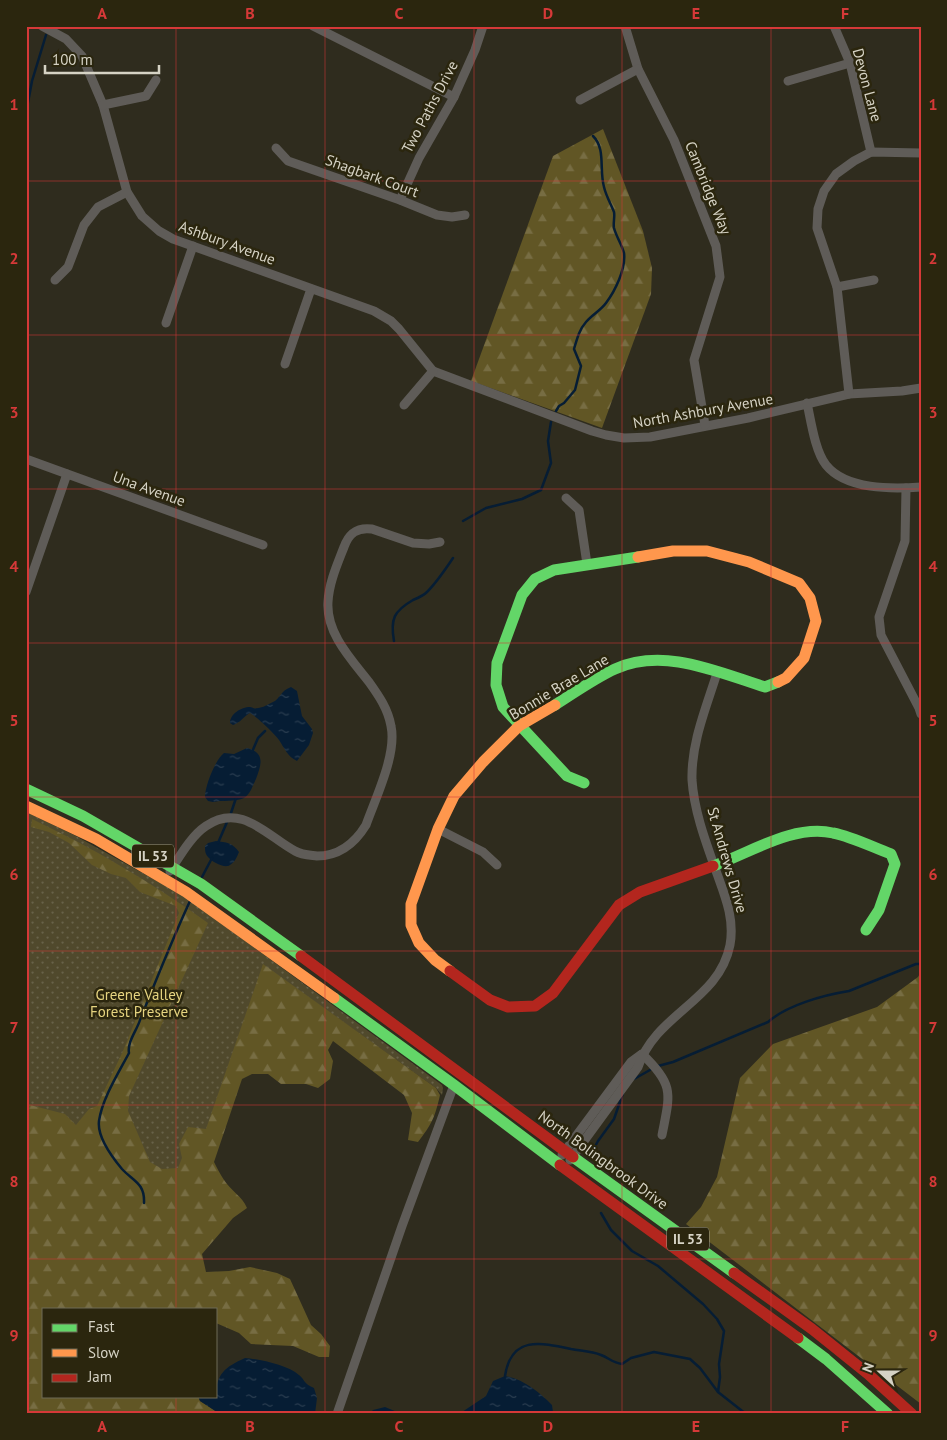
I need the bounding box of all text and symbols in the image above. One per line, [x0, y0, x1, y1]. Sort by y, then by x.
text: A [97, 3, 107, 23]
text: B [245, 3, 255, 23]
text: C [395, 3, 404, 23]
text: D [543, 3, 553, 23]
text: E [692, 3, 700, 23]
text: F [841, 3, 849, 23]
scale bar [45, 42, 159, 74]
street label: Devon Lane [849, 46, 886, 124]
text: 100 m [52, 50, 93, 69]
street label: Two Paths Drive [397, 57, 462, 156]
text: 1 [9, 94, 19, 114]
text: 1 [928, 94, 938, 114]
street label: Cambridge Way [681, 138, 736, 237]
street label: Shagbark Court [323, 150, 421, 201]
street label: Ashbury Avenue [176, 216, 278, 269]
text: 2 [9, 248, 19, 268]
text: 2 [928, 248, 938, 268]
street label: North Ashbury Avenue [631, 389, 774, 432]
text: 3 [9, 402, 19, 422]
text: 3 [928, 402, 938, 422]
street label: Una Avenue [110, 467, 188, 510]
text: 4 [9, 556, 19, 576]
text: 4 [928, 556, 938, 576]
street label: Bonnie Brae Lane [506, 649, 612, 724]
text: 5 [9, 710, 19, 730]
text: 5 [928, 710, 938, 730]
street label: St Andrews Drive [703, 805, 752, 915]
road number: IL 53 [132, 844, 174, 868]
text: 6 [9, 864, 19, 884]
text: 6 [928, 864, 938, 884]
park label: Greene Valley Forest Preserve [90, 985, 188, 1021]
text: 7 [9, 1017, 19, 1037]
text: 7 [928, 1017, 938, 1037]
street label: North Bolingbrook Drive [535, 1106, 672, 1213]
text: 8 [9, 1171, 19, 1191]
text: 8 [928, 1171, 938, 1191]
road number: IL 53 [667, 1228, 709, 1250]
legend [42, 1308, 218, 1398]
text: Fast [88, 1317, 115, 1336]
text: 9 [9, 1325, 19, 1345]
text: 9 [928, 1325, 938, 1345]
text: Slow [88, 1343, 119, 1362]
north arrow [854, 1348, 904, 1398]
text: N [858, 1360, 878, 1375]
text: Jam [87, 1367, 112, 1386]
text: A [97, 1416, 107, 1436]
text: B [245, 1416, 255, 1436]
text: C [395, 1416, 404, 1436]
text: D [543, 1416, 553, 1436]
text: E [692, 1416, 700, 1436]
text: F [841, 1416, 849, 1436]

